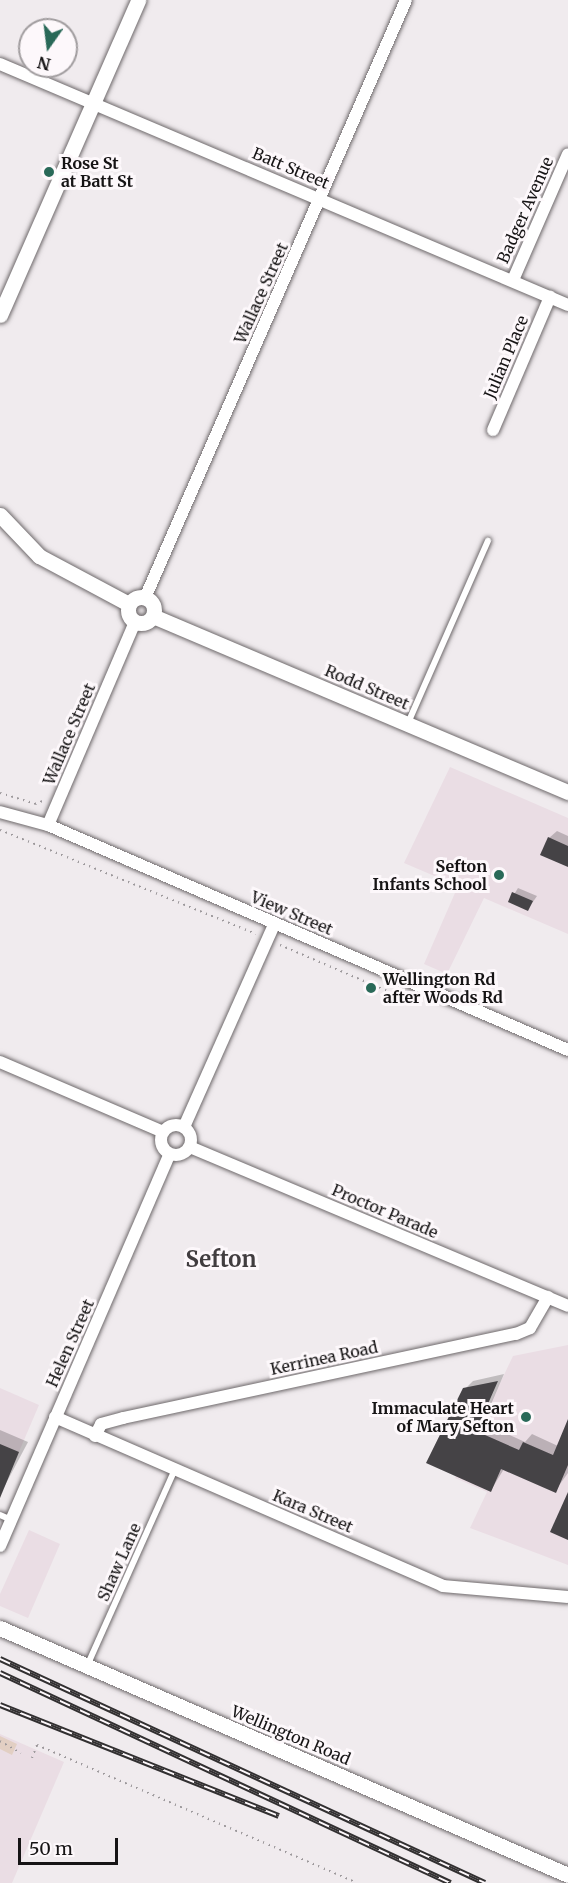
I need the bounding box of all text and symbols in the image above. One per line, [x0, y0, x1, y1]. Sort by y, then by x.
north arrow [18, 18, 78, 78]
text: N [36, 52, 53, 75]
street label: Batt Street [250, 143, 332, 193]
place label: Rose St at Batt St [61, 153, 133, 191]
street label: Badger Avenue [493, 154, 557, 266]
marker: Rose St at Batt St [42, 165, 56, 179]
street label: Wallace Street [230, 240, 292, 346]
street label: Julian Place [480, 313, 532, 401]
street label: Rodd Street [322, 661, 412, 713]
street label: Wallace Street [39, 680, 99, 788]
place label: Sefton Infants School [372, 856, 487, 894]
marker: Sefton Infants School [492, 868, 506, 882]
street label: View Street [248, 887, 336, 939]
place label: Wellington Rd after Woods Rd [383, 969, 503, 1007]
marker: Wellington Rd after Woods Rd [364, 981, 378, 995]
street label: Proctor Parade [329, 1180, 441, 1242]
district label: Sefton [186, 1247, 256, 1273]
street label: Helen Street [42, 1296, 98, 1390]
street label: Kerrinea Road [269, 1337, 379, 1379]
place label: Immaculate Heart of Mary Sefton [372, 1398, 514, 1436]
marker: Immaculate Heart of Mary Sefton [519, 1410, 533, 1424]
street label: Kara Street [270, 1486, 356, 1536]
street label: Shaw Lane [93, 1520, 145, 1604]
street label: Wellington Road [229, 1701, 353, 1769]
scale bar [21, 1826, 122, 1864]
text: 50 m [29, 1837, 73, 1860]

